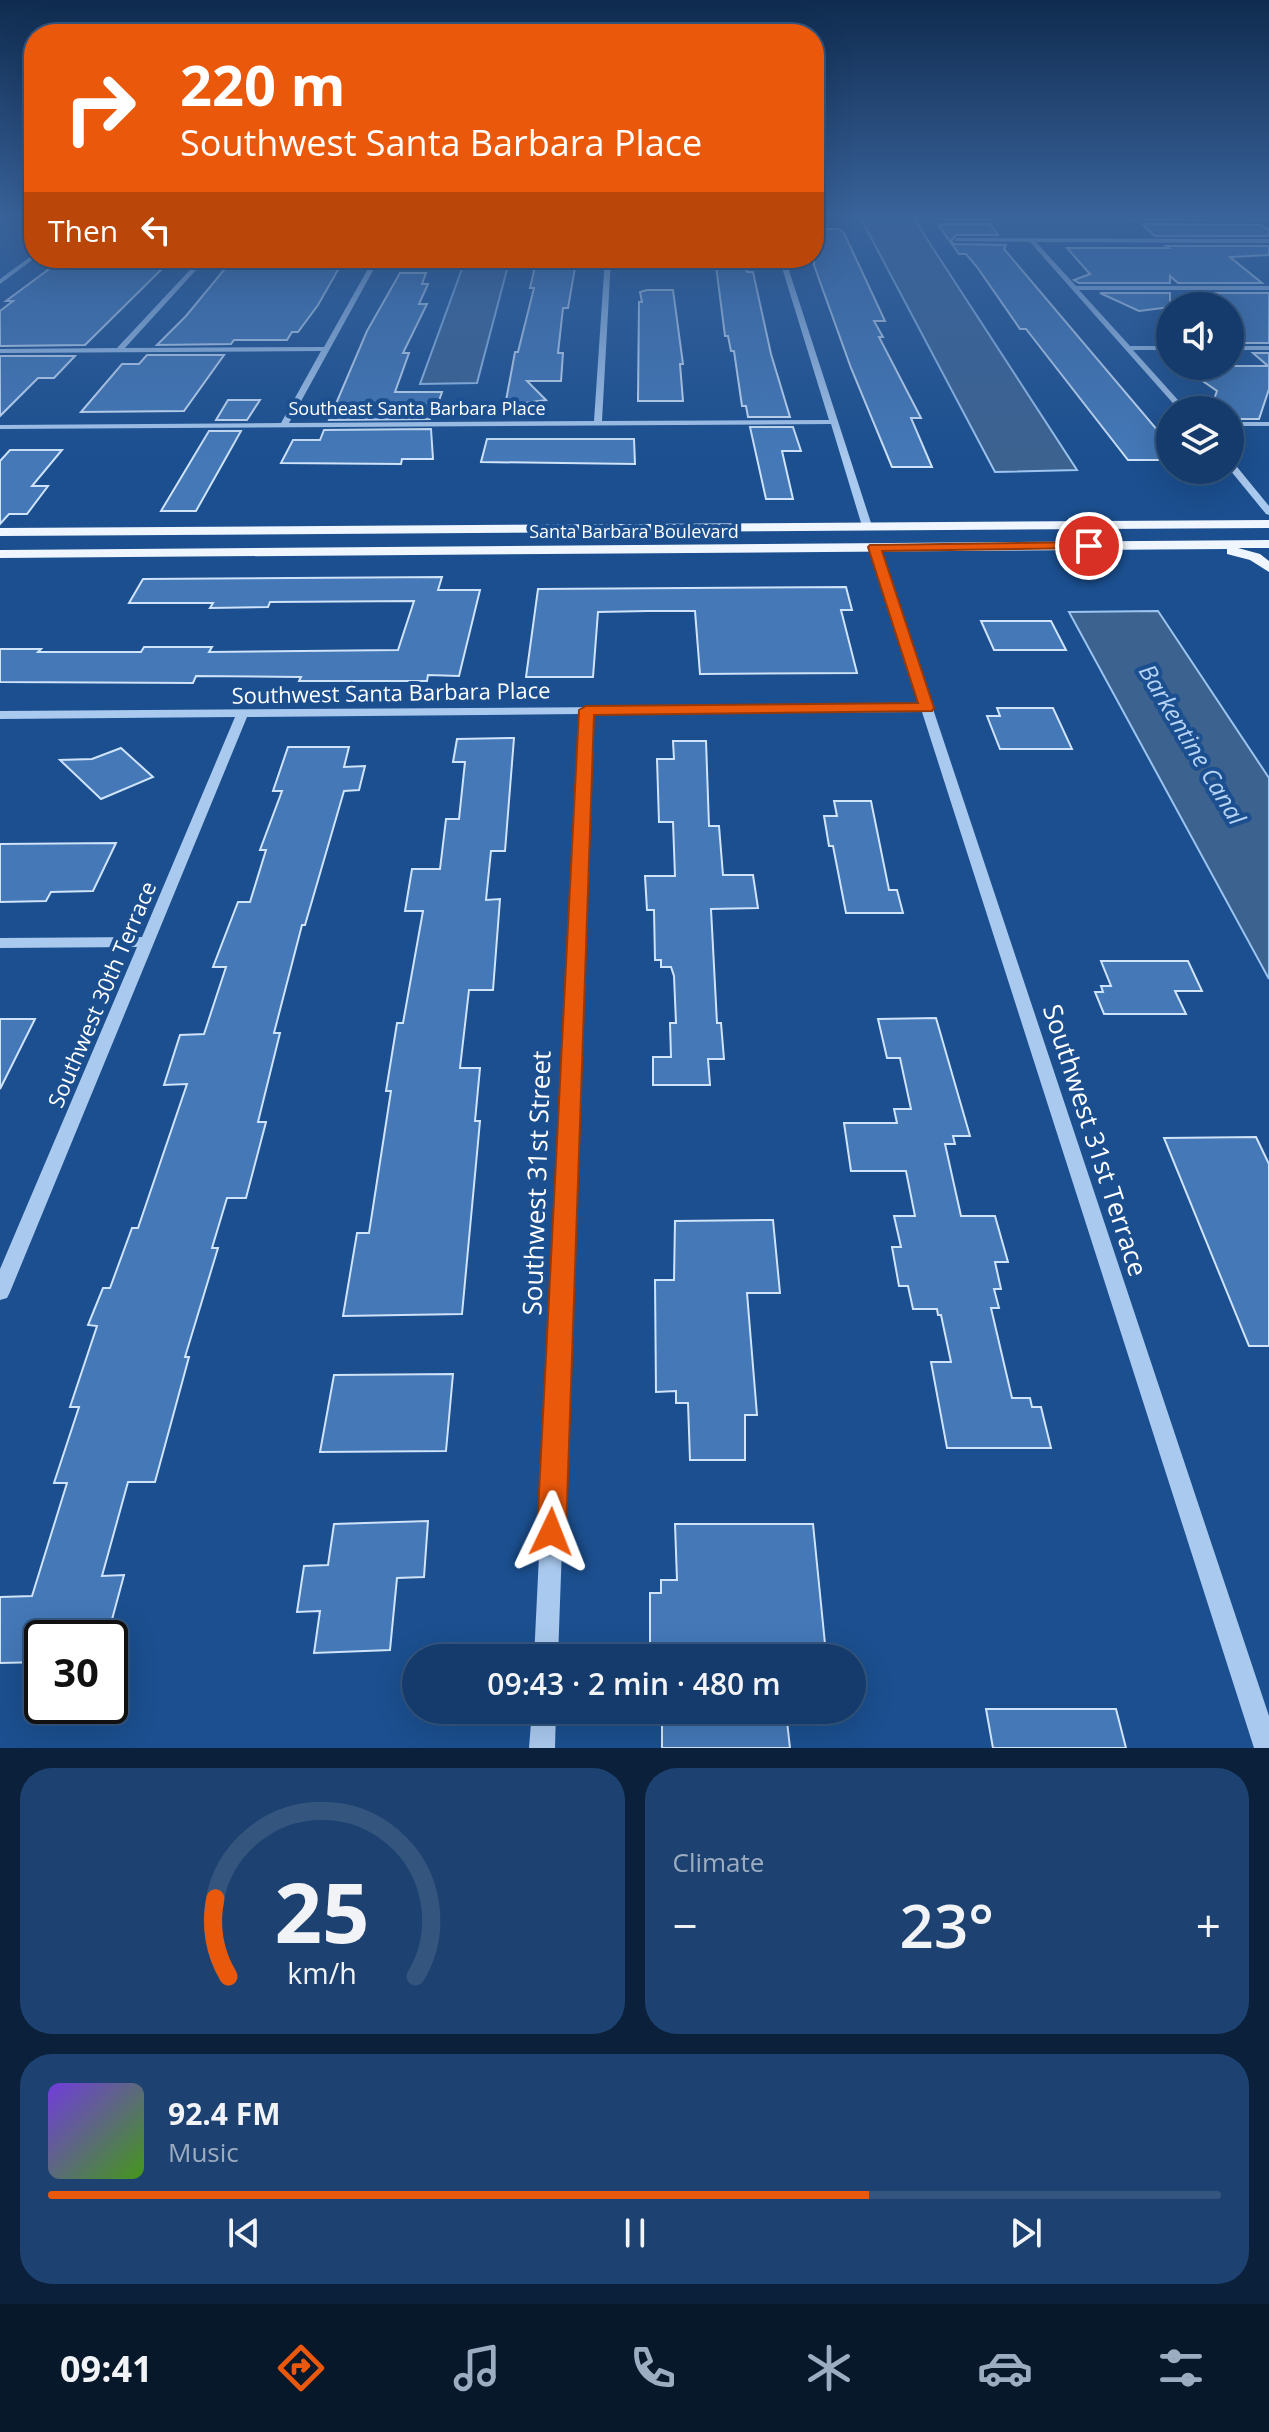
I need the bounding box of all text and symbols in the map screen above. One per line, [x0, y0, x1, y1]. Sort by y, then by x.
text: 220 m [180, 46, 346, 122]
icon: right [48, 56, 152, 160]
text: Southwest Santa Barbara Place [180, 118, 702, 167]
icon: left [134, 208, 178, 252]
text: Then [48, 210, 118, 251]
map controls [1156, 292, 1244, 484]
button: sound [1156, 292, 1244, 380]
street label: Southeast Santa Barbara Place [288, 396, 546, 420]
button: layers [1156, 396, 1244, 484]
pin [1055, 512, 1123, 580]
street label: Santa Barbara Boulevard [529, 519, 739, 543]
icon: arrive [1067, 524, 1111, 568]
water label: Barkentine Canal [1132, 657, 1255, 831]
street label: Southwest Santa Barbara Place [231, 674, 551, 710]
street label: Southwest 30th Terrace [40, 876, 162, 1112]
street label: Southwest 31st Terrace [1035, 999, 1157, 1281]
street label: Southwest 31st Street [513, 1050, 559, 1316]
position arrow [509, 1490, 593, 1574]
speed limit sign: 30 [24, 1620, 128, 1724]
text: 09:43 · 2 min · 480 m [487, 1663, 781, 1704]
text: Climate [673, 1844, 764, 1880]
text: 25 [275, 1854, 370, 1967]
text: 23° [900, 1884, 994, 1966]
text: − [673, 1895, 698, 1955]
text: + [1196, 1895, 1221, 1955]
text: km/h [288, 1953, 357, 1992]
text: 92.4 FM [168, 2093, 281, 2134]
text: Music [168, 2134, 239, 2170]
icon: previous [222, 2211, 266, 2255]
icon: pause [613, 2211, 657, 2255]
icon: next [1004, 2211, 1048, 2255]
icon: directions [273, 2340, 329, 2396]
icon: music [449, 2340, 505, 2396]
icon: phone [625, 2340, 681, 2396]
icon: climate [801, 2340, 857, 2396]
icon: car [977, 2340, 1033, 2396]
icon: filters [1153, 2340, 1209, 2396]
text: 09:41 [60, 2344, 153, 2393]

